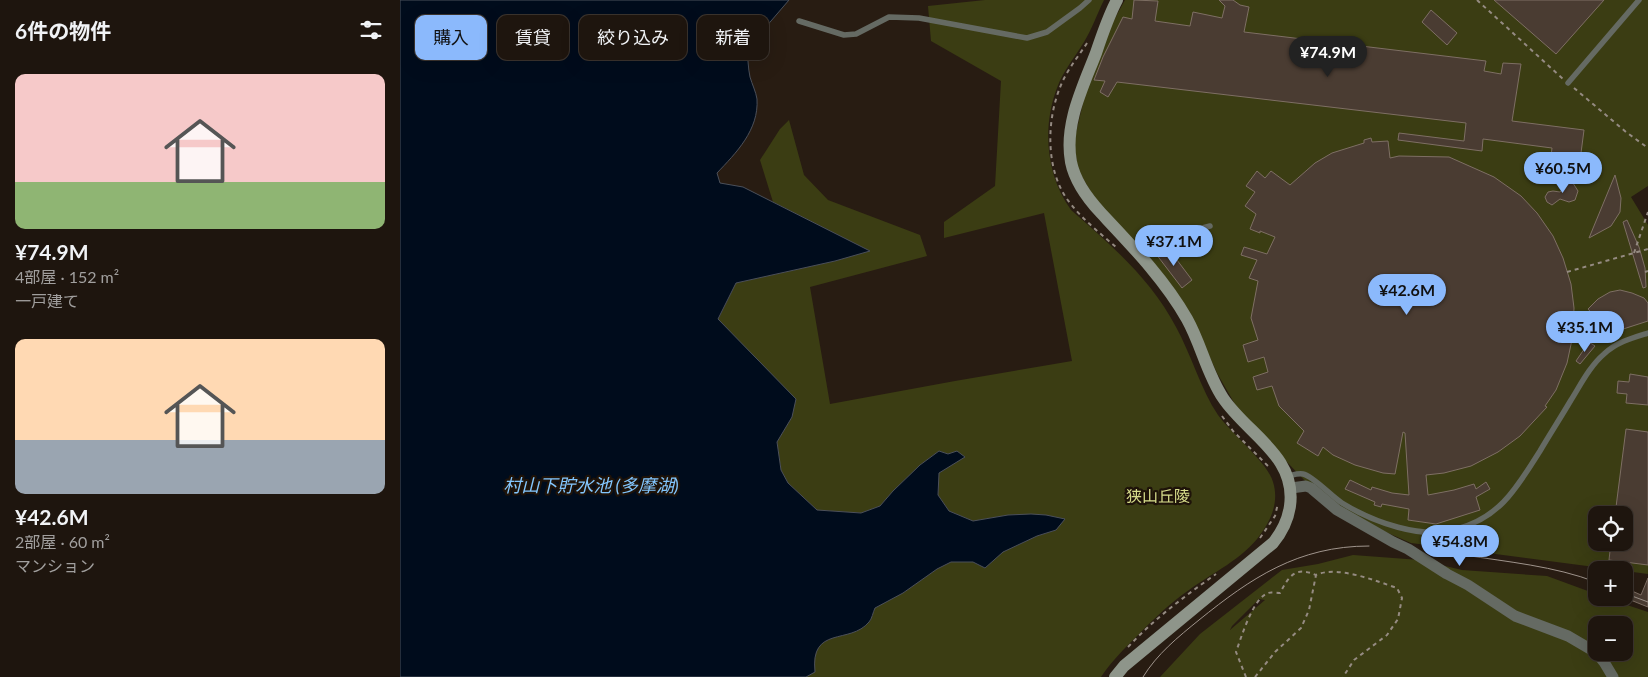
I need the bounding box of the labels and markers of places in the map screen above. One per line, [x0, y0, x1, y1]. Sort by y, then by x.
pin: ¥74.9M [1287, 36, 1369, 78]
pin: ¥60.5M [1522, 152, 1604, 194]
pin: ¥37.1M [1133, 224, 1215, 267]
pin: ¥42.6M [1366, 274, 1448, 316]
pin: ¥35.1M [1544, 310, 1626, 353]
pin: ¥54.8M [1419, 524, 1501, 567]

